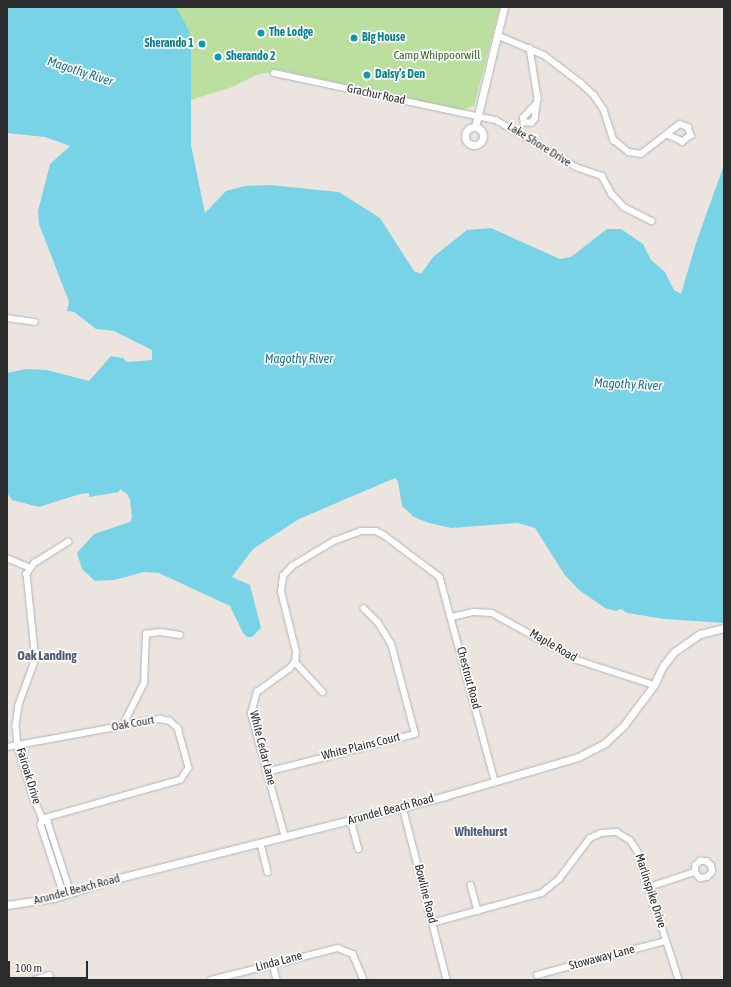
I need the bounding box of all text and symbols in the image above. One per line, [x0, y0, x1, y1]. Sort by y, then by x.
place label: The Lodge [269, 26, 313, 40]
marker: The Lodge [256, 28, 266, 38]
place label: Big House [362, 31, 405, 45]
marker: Big House [349, 33, 359, 43]
place label: Sherando 1 [144, 37, 194, 51]
marker: Sherando 1 [197, 39, 207, 49]
park label: Camp Whippoorwill [394, 49, 480, 63]
place label: Sherando 2 [226, 50, 276, 64]
marker: Sherando 2 [213, 52, 223, 62]
water label: Magothy River [45, 54, 115, 90]
place label: Daisy’s Den [375, 68, 425, 82]
marker: Daisy’s Den [362, 70, 372, 80]
street label: Grachur Road [345, 82, 407, 108]
street label: Lake Shore Drive [504, 120, 574, 170]
water label: Magothy River [265, 351, 333, 367]
water label: Magothy River [593, 375, 663, 395]
street label: Maple Road [527, 627, 579, 665]
street label: Chestnut Road [453, 645, 483, 711]
district label: Oak Landing [17, 648, 77, 664]
street label: White Cedar Lane [246, 709, 278, 787]
street label: Oak Court [110, 713, 156, 735]
street label: White Plains Court [320, 730, 402, 764]
street label: Fairoak Drive [13, 746, 43, 806]
street label: Arundel Beach Road [346, 792, 436, 828]
district label: Whitehurst [455, 824, 507, 840]
street label: Marlinspike Drive [631, 852, 669, 930]
street label: Bowline Road [411, 863, 439, 925]
street label: Arundel Beach Road [32, 872, 122, 908]
street label: Stowaway Lane [568, 942, 636, 974]
street label: Linda Lane [254, 949, 304, 975]
scale bar [10, 953, 90, 979]
text: 100 m [15, 961, 42, 975]

